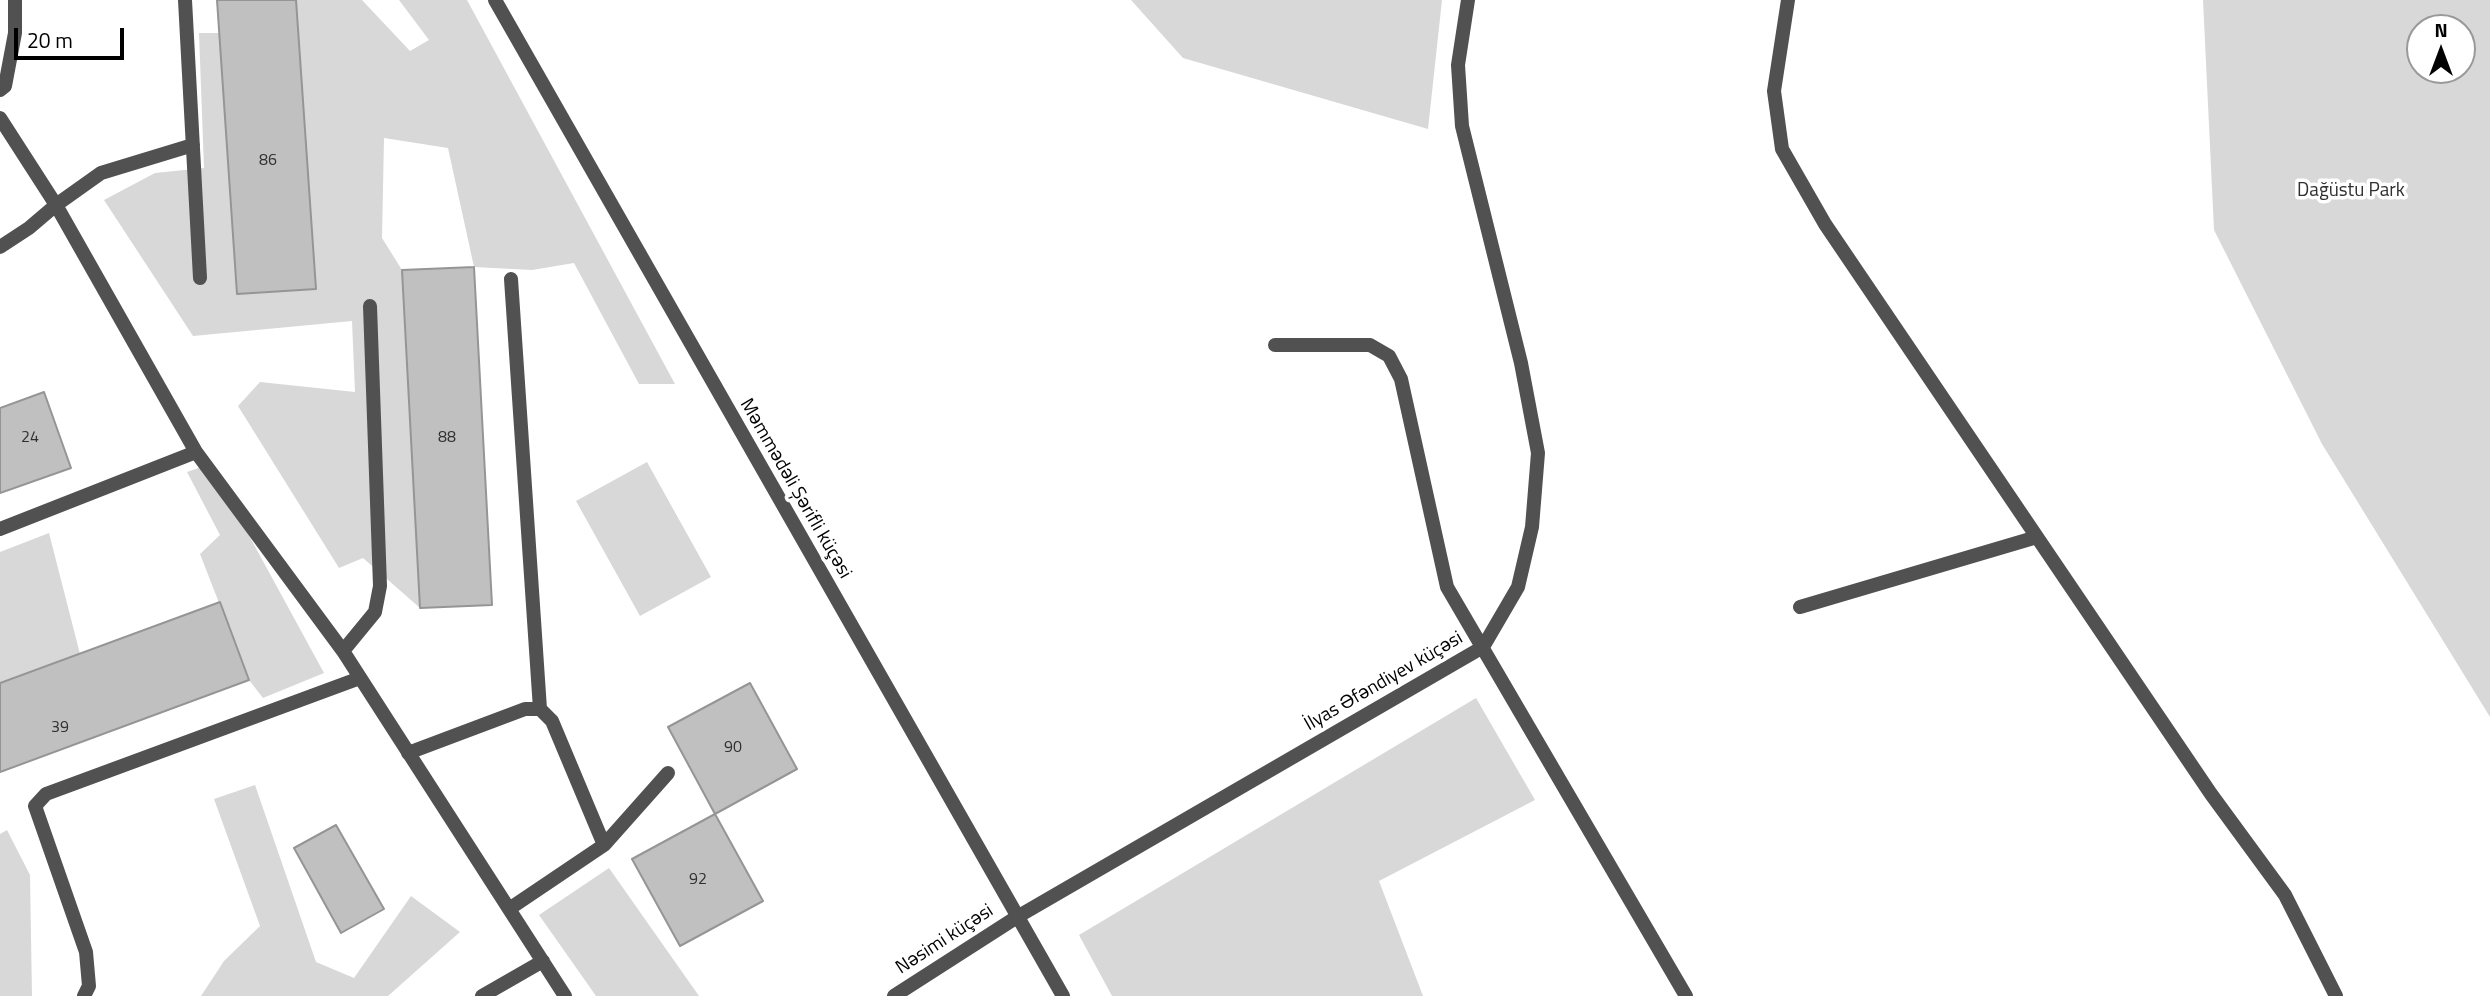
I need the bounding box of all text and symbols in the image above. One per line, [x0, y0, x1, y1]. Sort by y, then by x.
scale bar [18, 14, 128, 58]
north arrow [2406, 14, 2476, 84]
text: N [2434, 15, 2448, 44]
text: 20 m [27, 24, 73, 56]
house number: 86 [259, 151, 277, 171]
park label: Dağüstu Park [2297, 180, 2405, 202]
street label: Məmmədəli Şərifli küçəsi [734, 395, 856, 583]
house number: 24 [21, 428, 39, 448]
house number: 88 [438, 428, 456, 448]
street label: İlyas Əfəndiyev küçəsi [1301, 627, 1467, 737]
house number: 39 [51, 718, 69, 738]
house number: 90 [724, 738, 742, 758]
house number: 92 [689, 870, 707, 890]
street label: Nəsimi küçəsi [892, 900, 998, 980]

